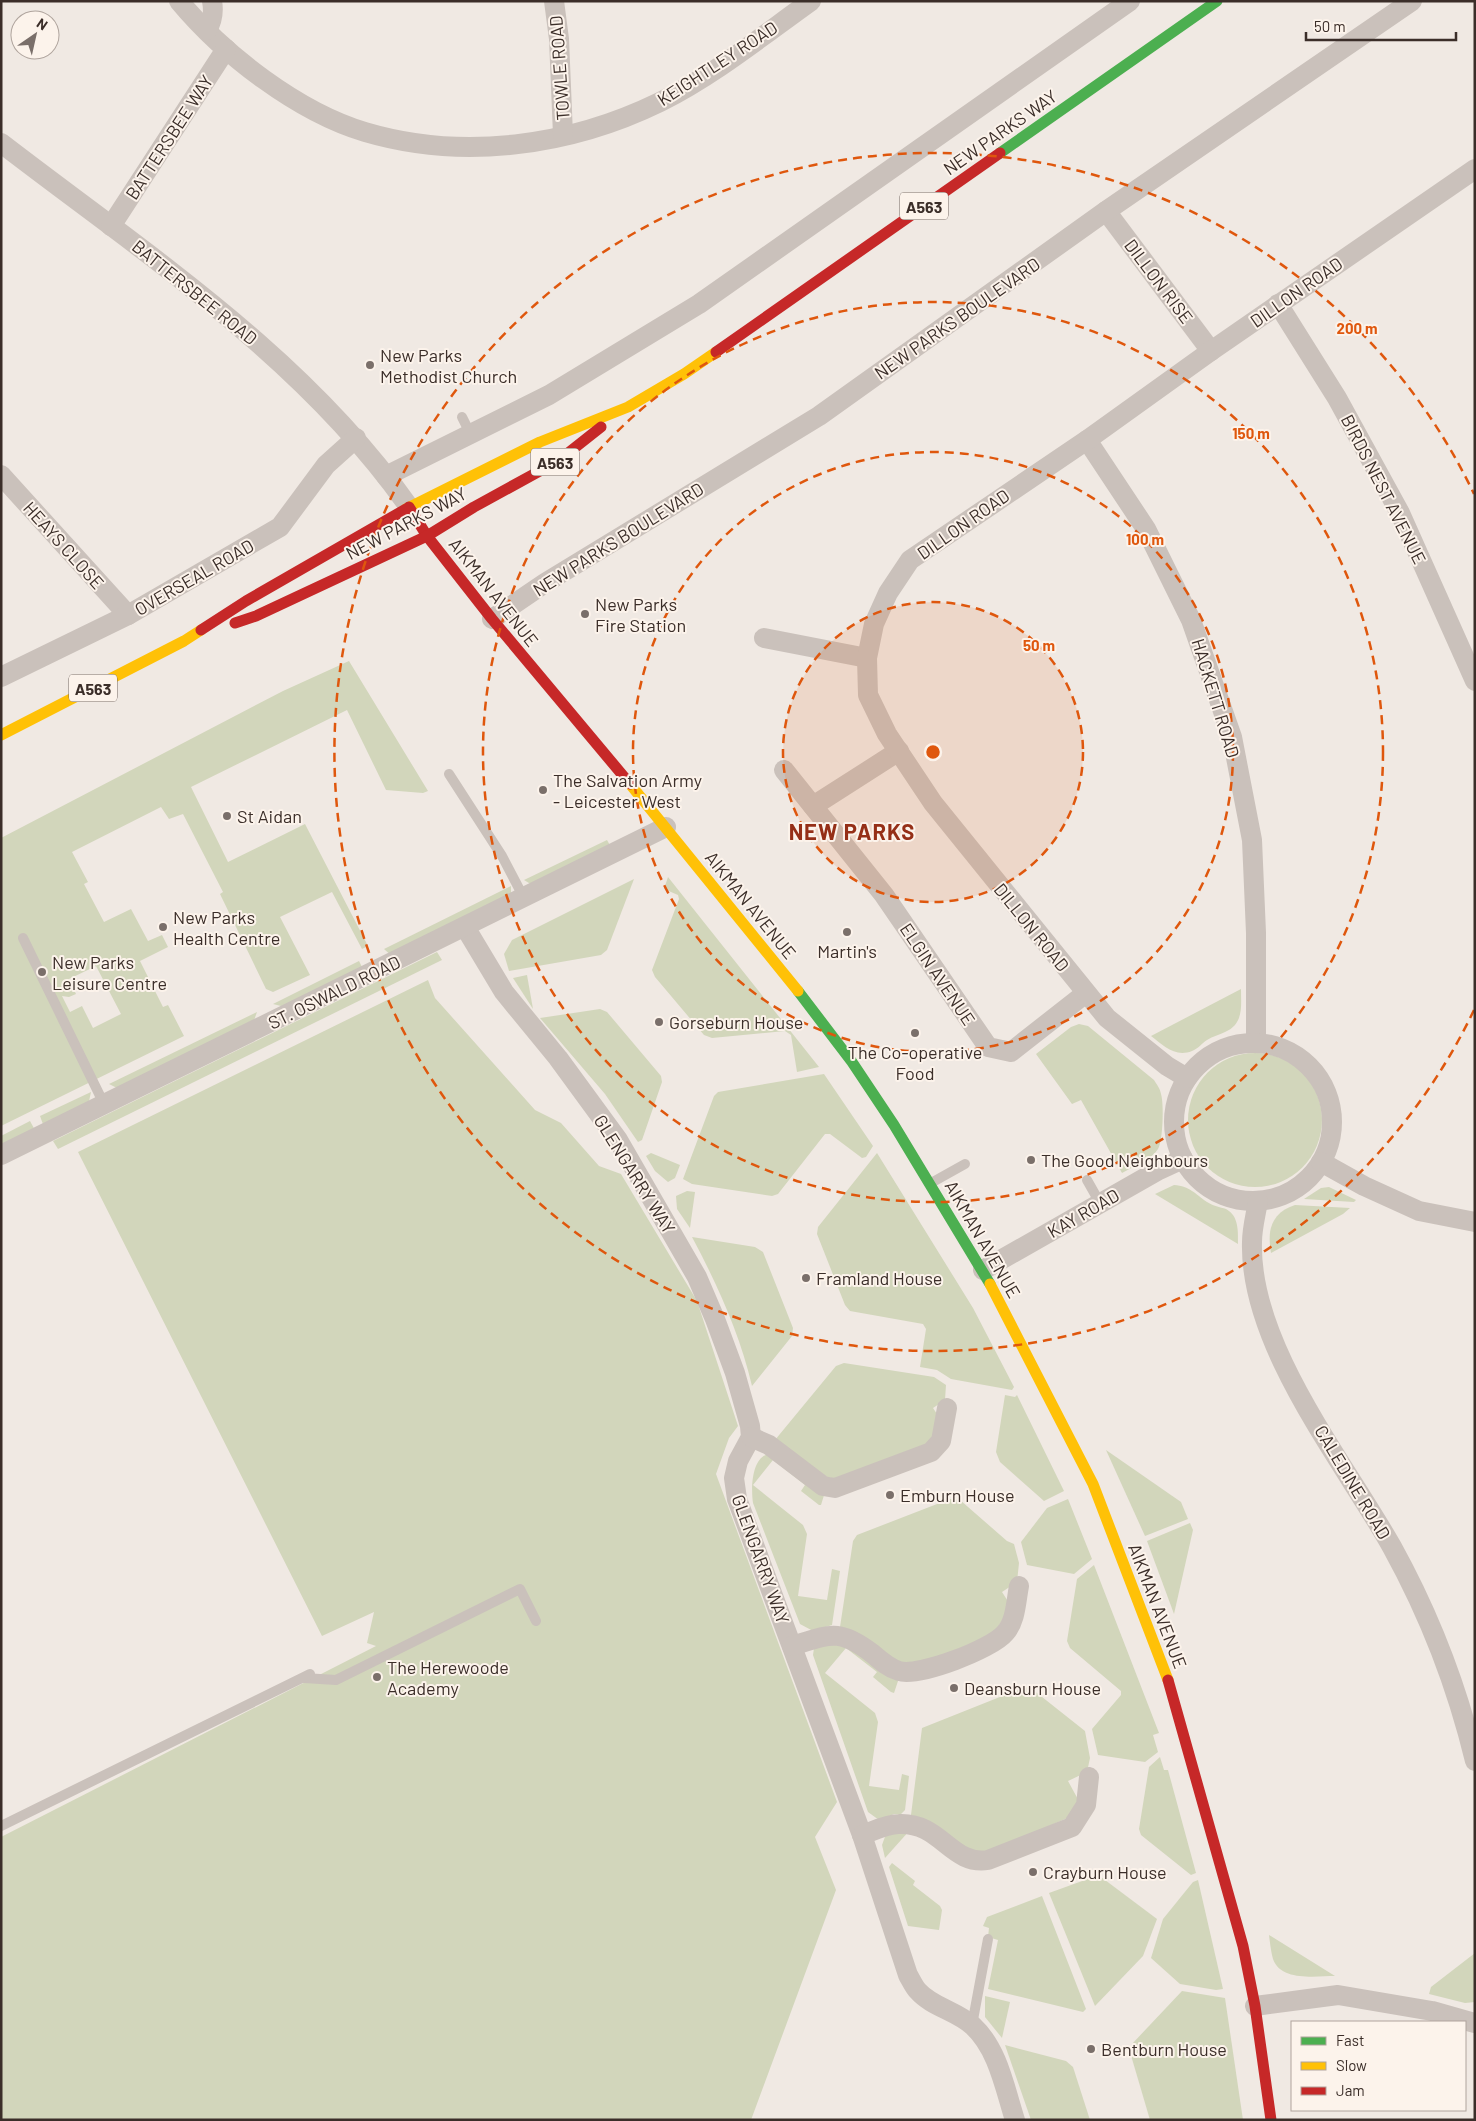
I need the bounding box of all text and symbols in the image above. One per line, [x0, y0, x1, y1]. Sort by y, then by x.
north arrow [10, 10, 60, 60]
scale bar [1306, 10, 1456, 42]
text: N [34, 14, 51, 33]
street label: TOWLE ROAD [544, 15, 574, 121]
street label: KEIGHTLEY ROAD [653, 16, 781, 110]
text: 50 m [1314, 17, 1346, 35]
street label: BATTERSBEE WAY [121, 71, 217, 203]
street label: NEW PARKS WAY [939, 85, 1061, 179]
road number: A563 [900, 192, 948, 220]
street label: DILLON RISE [1120, 234, 1198, 328]
street label: BATTERSBEE ROAD [128, 235, 262, 349]
street label: NEW PARKS BOULEVARD [870, 252, 1044, 384]
street label: DILLON ROAD [1246, 252, 1346, 332]
text: 200 m [1336, 319, 1378, 337]
place label: New Parks Methodist Church [380, 344, 517, 387]
marker: New Parks Methodist Church [364, 359, 376, 371]
street label: BIRDS NEST AVENUE [1337, 410, 1431, 568]
text: 150 m [1232, 424, 1270, 442]
road number: A563 [531, 448, 579, 476]
street label: NEW PARKS BOULEVARD [529, 477, 707, 601]
street label: NEW PARKS WAY [342, 482, 470, 564]
street label: DILLON ROAD [913, 484, 1013, 564]
street label: HEAYS CLOSE [19, 497, 109, 593]
text: 100 m [1126, 530, 1164, 548]
street label: AIKMAN AVENUE [445, 533, 543, 651]
street label: OVERSEAL ROAD [131, 534, 257, 620]
place label: New Parks Fire Station [595, 593, 686, 636]
marker: New Parks Fire Station [579, 608, 591, 620]
text: 50 m [1023, 636, 1055, 654]
street label: HACKETT ROAD [1187, 636, 1245, 760]
road number: A563 [69, 674, 117, 701]
centre of rings [924, 743, 942, 761]
place label: The Salvation Army - Leicester West [553, 769, 702, 812]
marker: The Salvation Army - Leicester West [537, 784, 549, 796]
place label: St Aidan [237, 805, 302, 827]
marker: St Aidan [221, 810, 233, 822]
district label: NEW PARKS [789, 818, 915, 844]
street label: AIKMAN AVENUE [701, 847, 801, 963]
street label: DILLON ROAD [990, 878, 1074, 976]
place label: New Parks Health Centre [173, 906, 280, 949]
street label: ELGIN AVENUE [896, 919, 980, 1029]
marker: New Parks Health Centre [157, 921, 169, 933]
marker: Martin's [841, 926, 853, 938]
place label: Martin's [817, 940, 877, 962]
street label: ST. OSWALD ROAD [264, 950, 404, 1034]
place label: New Parks Leisure Centre [52, 951, 167, 994]
marker: New Parks Leisure Centre [36, 966, 48, 978]
place label: Gorseburn House [669, 1011, 803, 1033]
marker: Gorseburn House [653, 1016, 665, 1028]
marker: The Co-operative Food [909, 1027, 921, 1039]
place label: The Co-operative Food [848, 1041, 982, 1084]
street label: GLENGARRY WAY [590, 1111, 680, 1237]
place label: The Good Neighbours [1041, 1149, 1208, 1171]
marker: The Good Neighbours [1025, 1154, 1037, 1166]
street label: AIKMAN AVENUE [940, 1176, 1026, 1302]
street label: KAY ROAD [1043, 1184, 1123, 1242]
place label: Framland House [816, 1267, 942, 1289]
marker: Framland House [800, 1272, 812, 1284]
street label: CALEDINE ROAD [1310, 1421, 1396, 1543]
place label: Emburn House [900, 1484, 1015, 1506]
marker: Emburn House [884, 1489, 896, 1501]
street label: GLENGARRY WAY [727, 1491, 795, 1627]
street label: AIKMAN AVENUE [1124, 1540, 1192, 1672]
place label: The Herewoode Academy [387, 1656, 509, 1699]
marker: The Herewoode Academy [371, 1671, 383, 1683]
place label: Deansburn House [964, 1677, 1101, 1699]
marker: Deansburn House [948, 1682, 960, 1694]
place label: Crayburn House [1043, 1861, 1167, 1883]
marker: Crayburn House [1027, 1866, 1039, 1878]
legend [1291, 2021, 1466, 2111]
text: Fast [1336, 2031, 1364, 2049]
place label: Bentburn House [1101, 2038, 1227, 2060]
marker: Bentburn House [1085, 2043, 1097, 2055]
text: Slow [1336, 2056, 1367, 2074]
text: Jam [1336, 2081, 1365, 2099]

